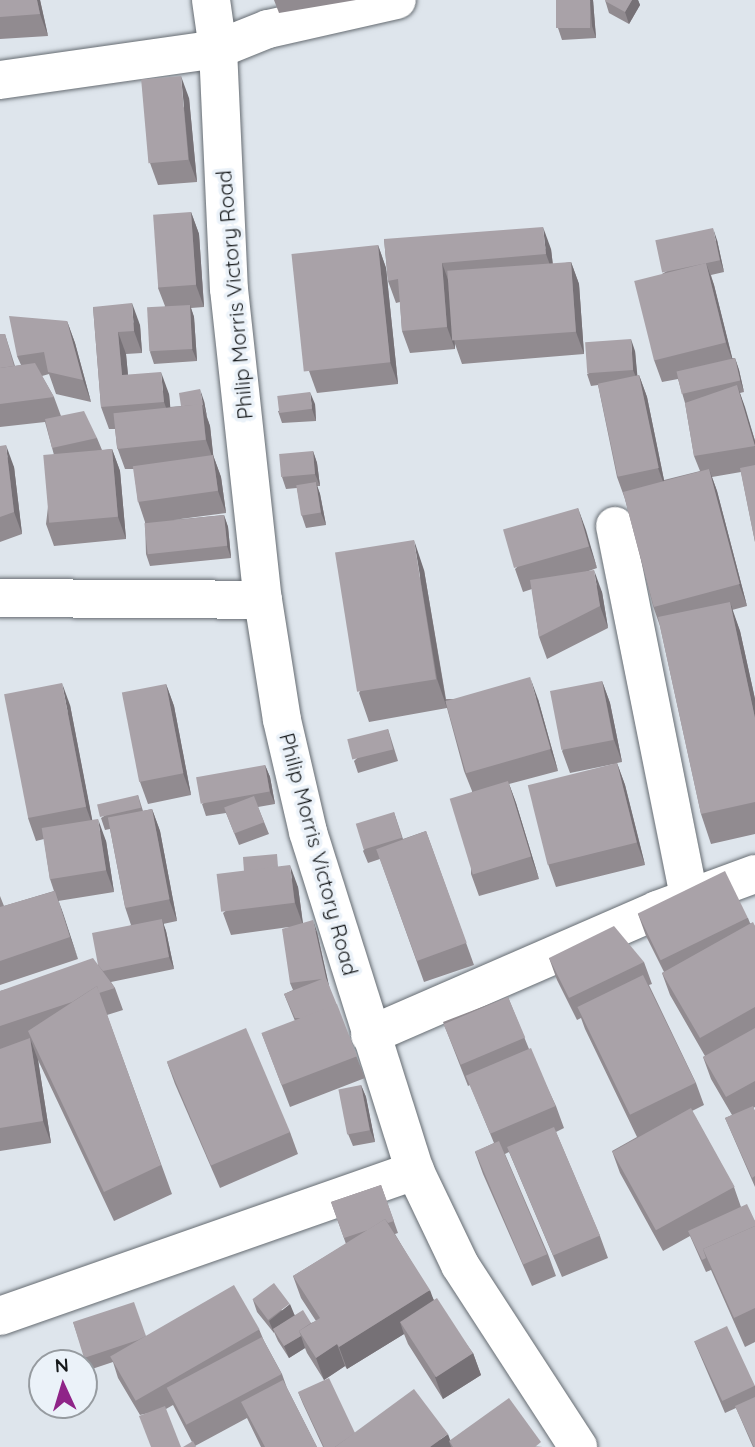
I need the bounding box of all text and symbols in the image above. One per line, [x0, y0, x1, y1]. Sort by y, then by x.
street label: Philip Morris Victory Road [211, 169, 257, 421]
street label: Philip Morris Victory Road [274, 730, 364, 978]
north arrow [28, 1349, 98, 1419]
text: N [54, 1353, 69, 1378]

